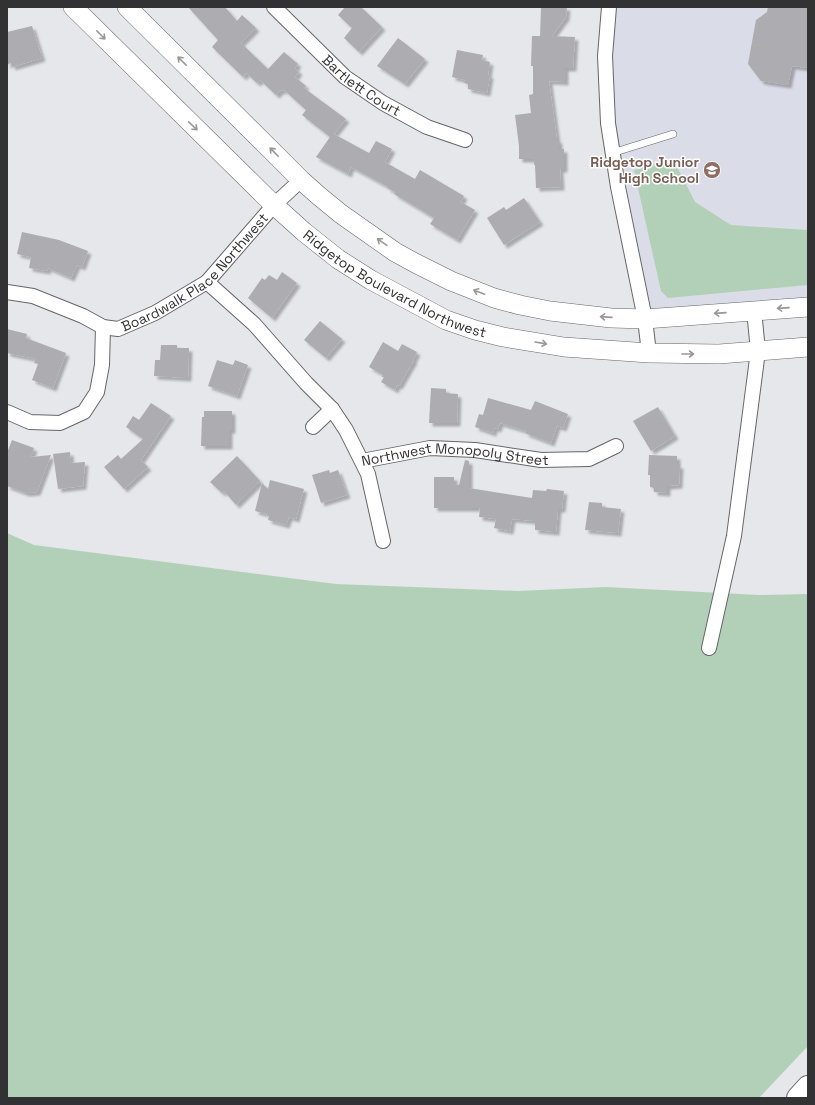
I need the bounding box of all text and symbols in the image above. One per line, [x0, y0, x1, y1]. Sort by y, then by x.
one-way arrow [96, 30, 106, 40]
street label: Bartlett Court [318, 51, 404, 120]
one-way arrow [177, 56, 187, 66]
one-way arrow [188, 121, 198, 131]
one-way arrow [269, 147, 279, 157]
place label: Ridgetop Junior High School [590, 153, 699, 187]
school or university icon: Ridgetop Junior High School [702, 160, 722, 180]
street label: Boardwalk Place Northwest [118, 209, 272, 336]
street label: Ridgetop Boulevard Northwest [300, 226, 488, 341]
one-way arrow [376, 238, 387, 246]
one-way arrow [474, 287, 486, 295]
one-way arrow [777, 305, 790, 312]
one-way arrow [714, 309, 727, 317]
one-way arrow [600, 314, 613, 321]
one-way arrow [534, 339, 547, 347]
one-way arrow [681, 350, 694, 358]
street label: Northwest Monopoly Street [360, 439, 549, 470]

